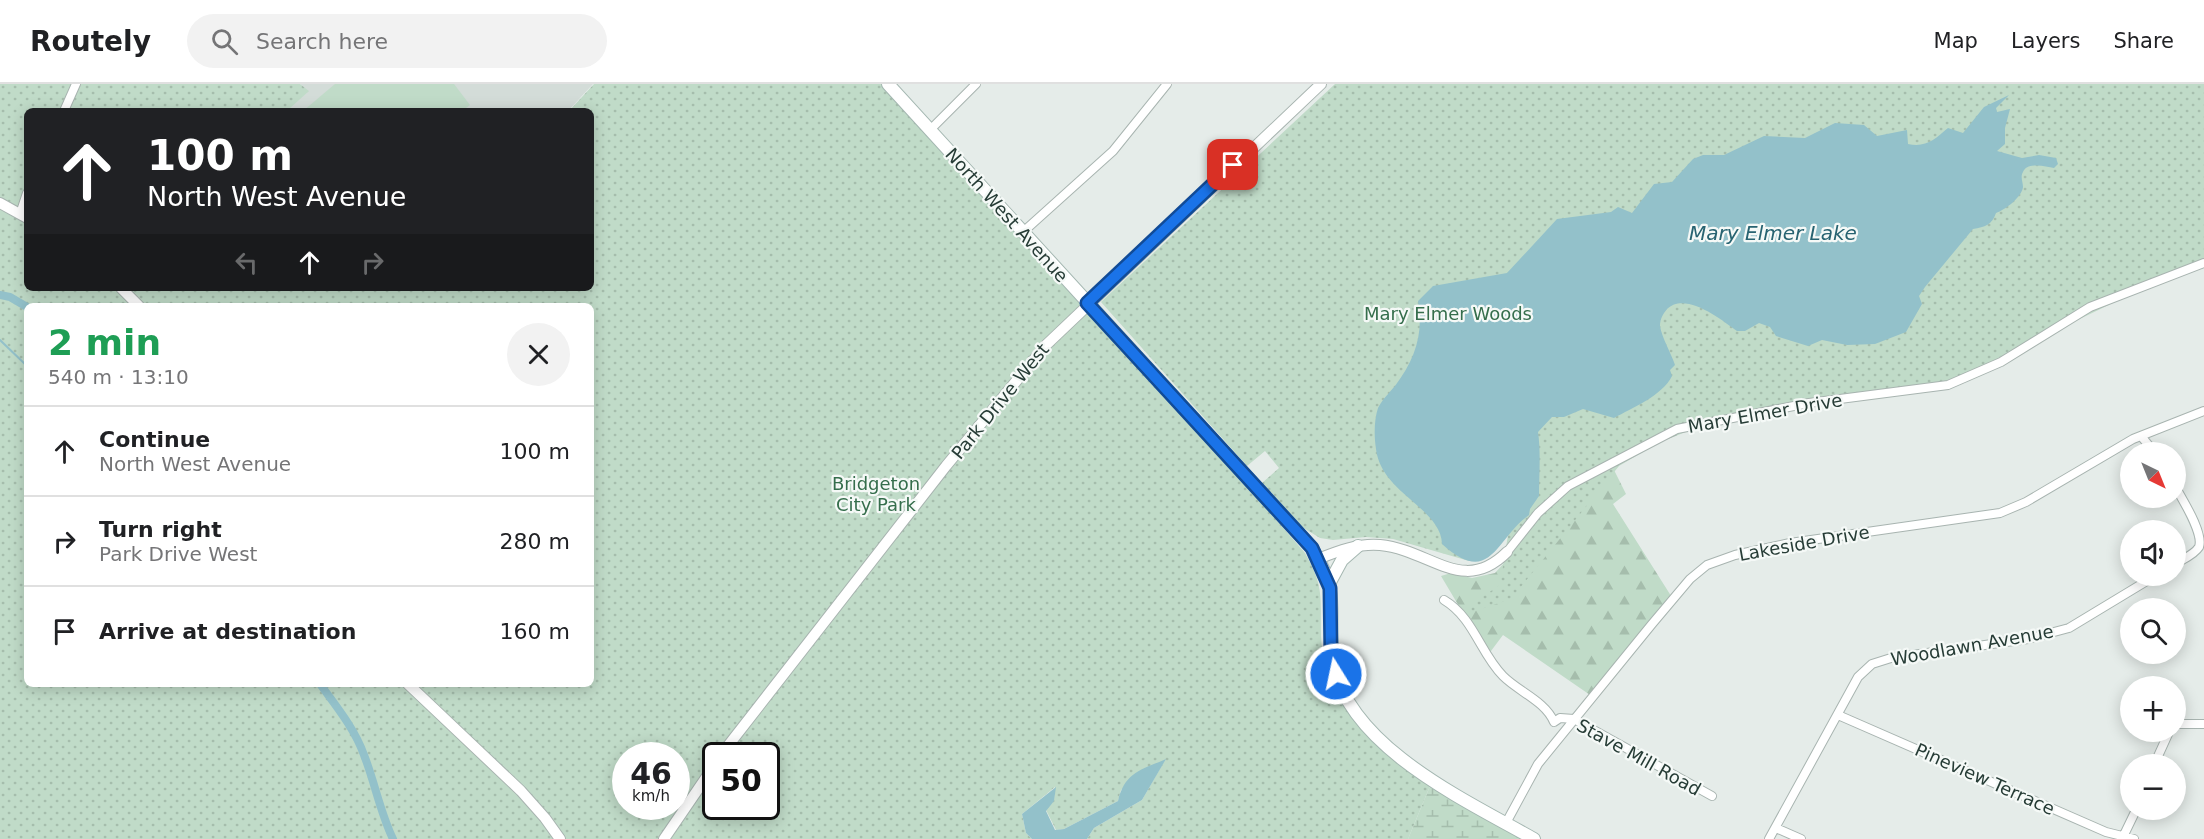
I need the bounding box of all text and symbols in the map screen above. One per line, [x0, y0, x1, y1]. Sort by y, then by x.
search box [187, 14, 607, 68]
text: Routely [30, 25, 151, 58]
icon: search [208, 25, 241, 58]
text: Search here [256, 29, 388, 54]
text: Map [1934, 29, 1978, 53]
text: Layers [2011, 29, 2080, 53]
text: Share [2113, 29, 2174, 53]
text: 100 m [147, 131, 293, 180]
icon: ahead [48, 132, 126, 210]
pin [1207, 139, 1258, 190]
street label: North West Avenue [941, 144, 1073, 286]
icon: arrive [1216, 148, 1249, 181]
text: North West Avenue [147, 181, 406, 212]
water label: Mary Elmer Lake [1689, 221, 1857, 245]
icon: left [230, 246, 263, 279]
icon: ahead [293, 246, 326, 279]
icon: right [356, 246, 389, 279]
park label: Mary Elmer Woods [1364, 303, 1532, 324]
text: 2 min [48, 322, 161, 363]
button: close [507, 323, 570, 386]
street label: Park Drive West [947, 339, 1053, 463]
text: 540 m · 13:10 [48, 365, 189, 389]
street label: Mary Elmer Drive [1686, 389, 1844, 437]
text: Continue [99, 427, 210, 452]
icon: ahead [48, 435, 81, 468]
text: 100 m [500, 439, 570, 464]
north arrow [2120, 442, 2186, 508]
map controls [2120, 442, 2186, 820]
text: North West Avenue [99, 452, 291, 476]
park label: Bridgeton City Park [832, 473, 920, 515]
text: Turn right [99, 517, 222, 542]
button: sound [2120, 520, 2186, 586]
street label: Lakeside Drive [1737, 521, 1871, 565]
icon: right [48, 525, 81, 558]
text: 280 m [500, 529, 570, 554]
text: Park Drive West [99, 542, 257, 566]
button: search [2120, 598, 2186, 664]
icon: arrive [48, 615, 81, 648]
text: Arrive at destination [99, 619, 356, 644]
text: 160 m [500, 619, 570, 644]
street label: Woodlawn Avenue [1889, 620, 2055, 670]
position arrow [1304, 642, 1368, 706]
button: + [2120, 676, 2186, 742]
street label: Stave Mill Road [1573, 714, 1705, 800]
street label: Pineview Terrace [1912, 739, 2058, 819]
speed limit sign: 50 [702, 742, 780, 820]
button: − [2120, 754, 2186, 820]
text: 46 [630, 756, 672, 791]
text: km/h [632, 787, 670, 805]

